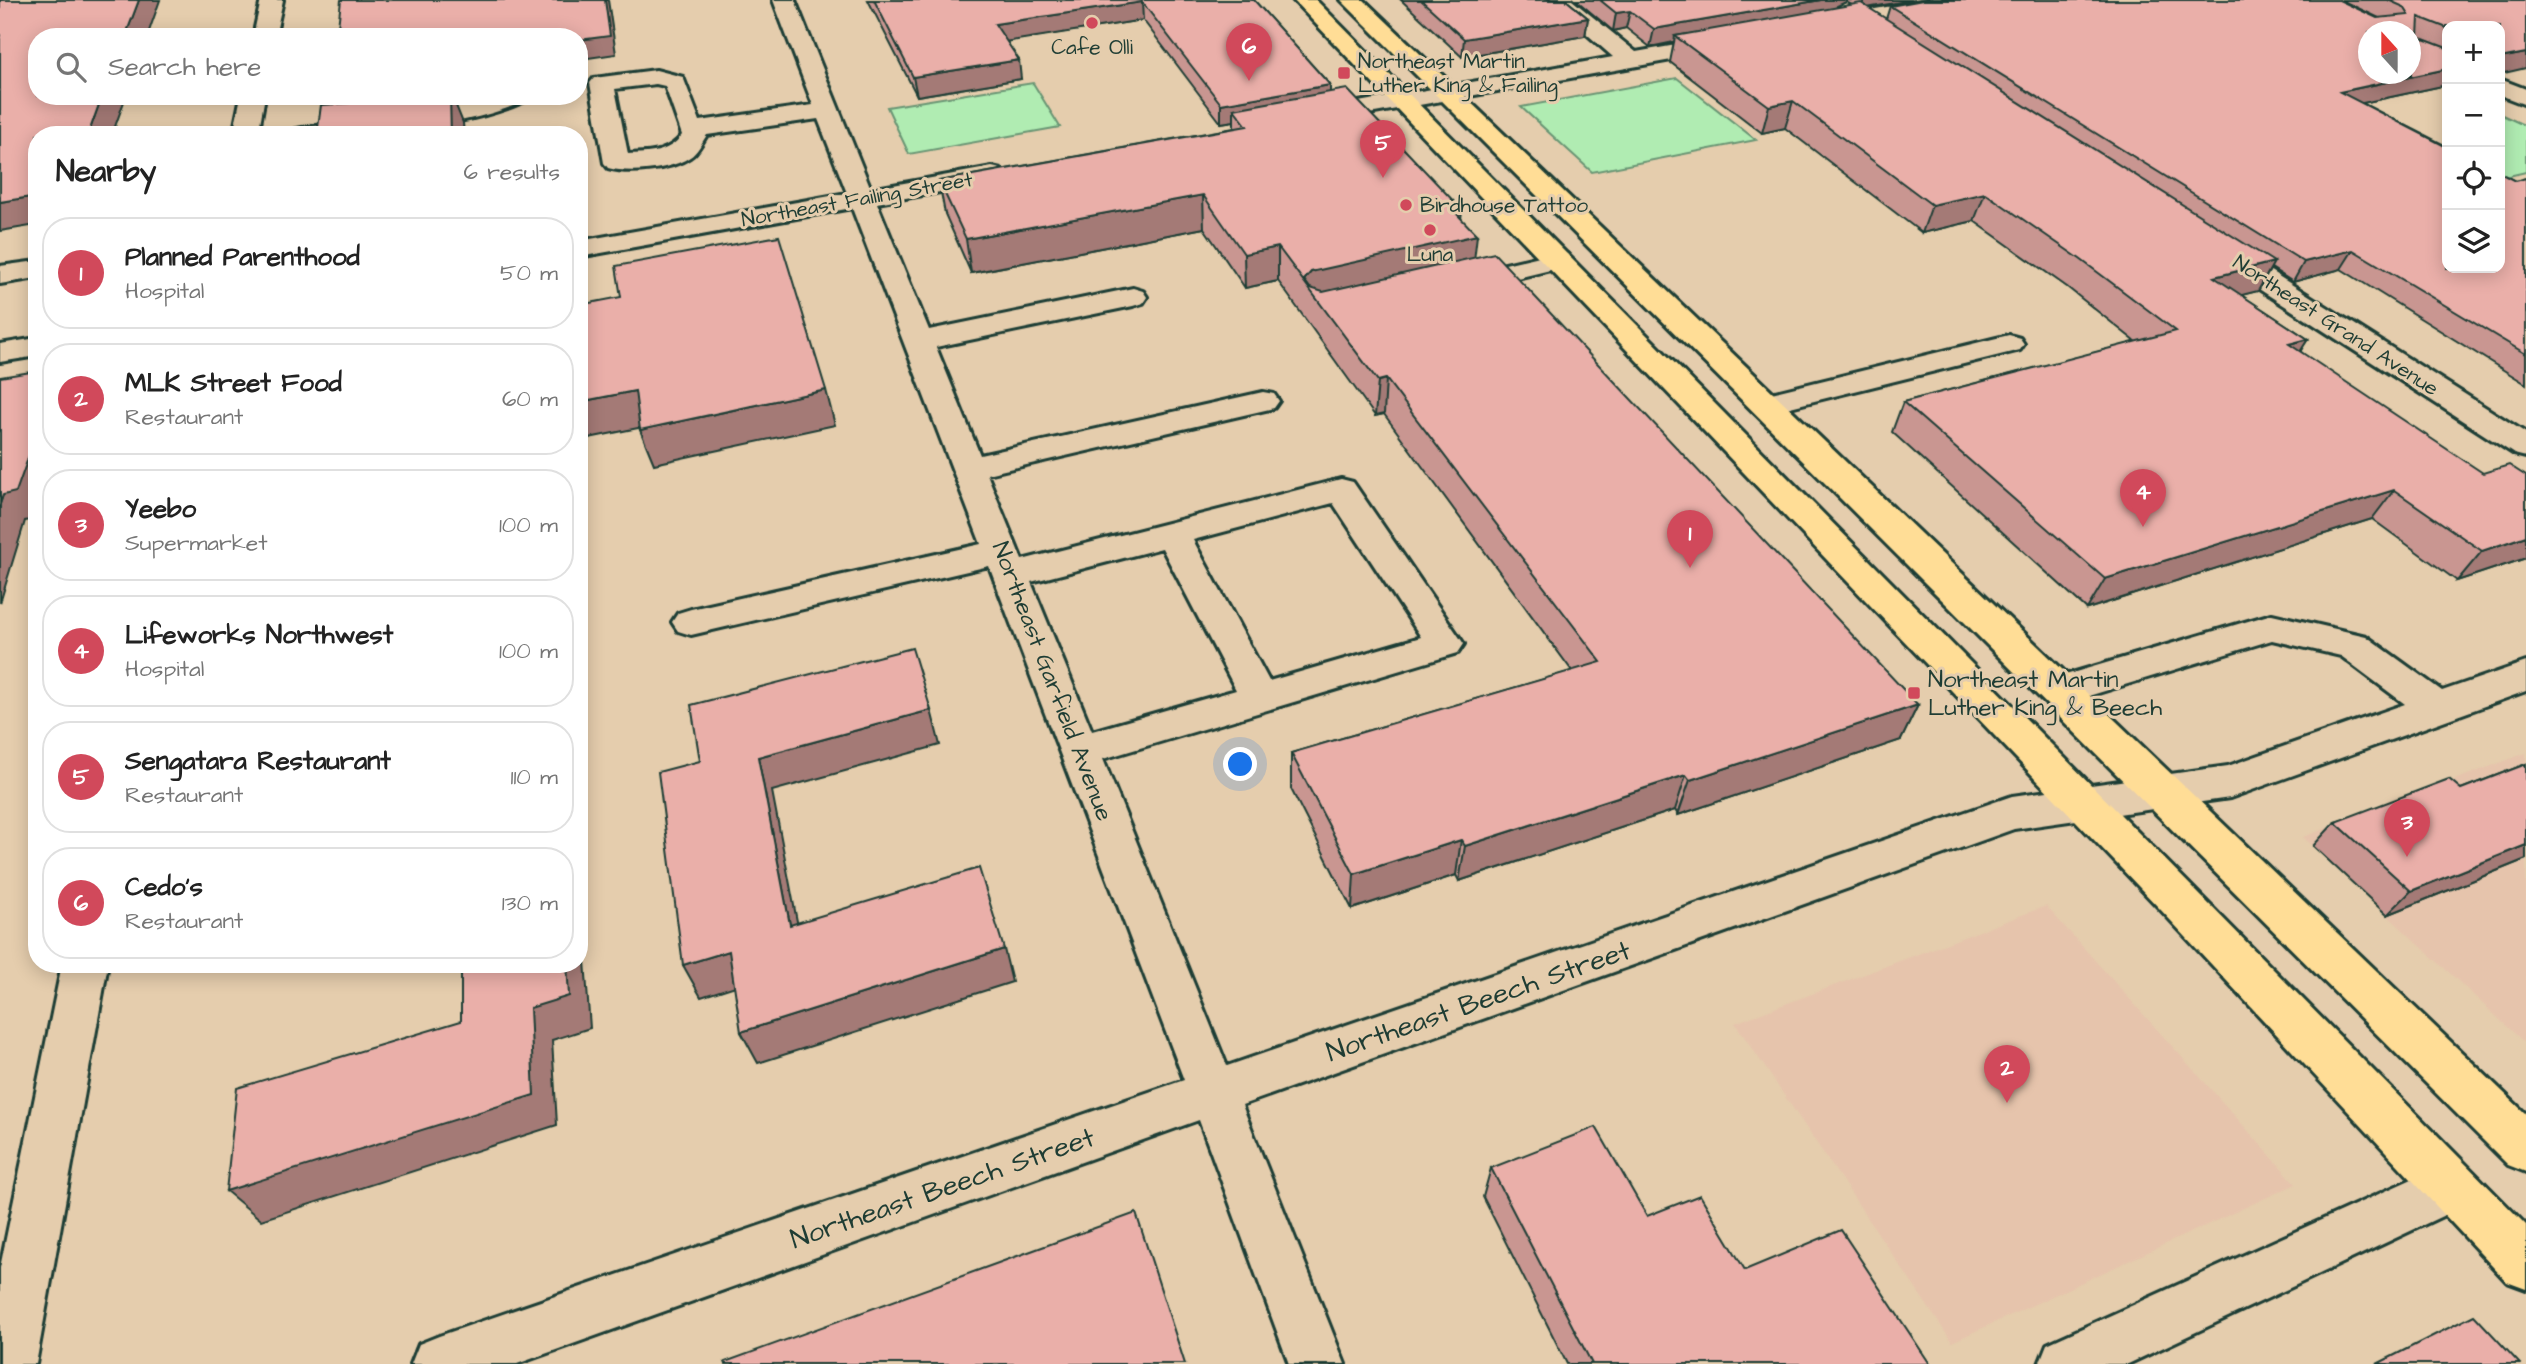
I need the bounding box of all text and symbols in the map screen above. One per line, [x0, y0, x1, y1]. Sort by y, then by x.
marker: Cafe Olli [1084, 15, 1100, 31]
north arrow [2358, 21, 2421, 84]
map controls [2442, 21, 2505, 273]
button: + [2442, 21, 2505, 84]
pin: 6 [1226, 23, 1272, 81]
search box [28, 28, 588, 105]
place label: Cafe Olli [1051, 33, 1133, 62]
place label: Northeast Martin Luther King & Failing [1358, 47, 1558, 102]
icon: search [52, 48, 90, 86]
text: Search here [108, 49, 261, 85]
marker: Northeast Martin Luther King & Failing [1336, 65, 1352, 81]
button: − [2442, 84, 2505, 147]
pin: 5 [1360, 120, 1406, 178]
button: locate [2442, 147, 2505, 210]
text: Nearby [56, 151, 156, 193]
text: 6 results [464, 156, 560, 188]
street label: Northeast Failing Street [739, 165, 976, 236]
place label: Birdhouse Tattoo [1420, 191, 1588, 220]
marker: Birdhouse Tattoo [1398, 197, 1414, 213]
button: layers [2442, 210, 2505, 273]
marker: Luna [1422, 222, 1438, 238]
text: Planned Parenthood [125, 239, 360, 275]
place label: Luna [1407, 240, 1454, 269]
street label: Northeast Grand Avenue [2227, 248, 2444, 403]
text: 1 [80, 257, 82, 289]
text: 50 m [500, 257, 558, 289]
text: Hospital [125, 275, 204, 307]
text: MLK Street Food [125, 365, 342, 401]
text: 2 [74, 383, 88, 415]
text: 60 m [502, 383, 558, 415]
text: Restaurant [125, 401, 243, 433]
pin: 4 [2120, 469, 2166, 527]
text: Yeebo [125, 491, 196, 527]
text: 3 [75, 509, 87, 541]
text: 100 m [499, 509, 558, 541]
pin: 1 [1667, 510, 1713, 568]
text: Supermarket [125, 527, 268, 559]
street label: Northeast Garfield Avenue [983, 537, 1121, 826]
text: Lifeworks Northwest [125, 617, 393, 653]
text: 4 [73, 635, 89, 667]
text: 100 m [499, 635, 558, 667]
text: Hospital [125, 653, 204, 685]
place label: Northeast Martin Luther King & Beech [1928, 663, 2162, 726]
marker: Northeast Martin Luther King & Beech [1906, 685, 1922, 701]
text: Sengatara Restaurant [125, 743, 391, 779]
your location [1223, 747, 1257, 781]
text: 5 [73, 761, 89, 793]
text: 110 m [510, 761, 558, 793]
text: Restaurant [125, 779, 243, 811]
pin: 3 [2384, 799, 2430, 857]
text: Cedo's [125, 869, 203, 905]
text: 6 [74, 887, 88, 919]
text: 130 m [502, 887, 558, 919]
text: Restaurant [125, 905, 243, 937]
street label: Northeast Beech Street [1321, 931, 1636, 1072]
pin: 2 [1984, 1045, 2030, 1103]
street label: Northeast Beech Street [785, 1118, 1100, 1259]

